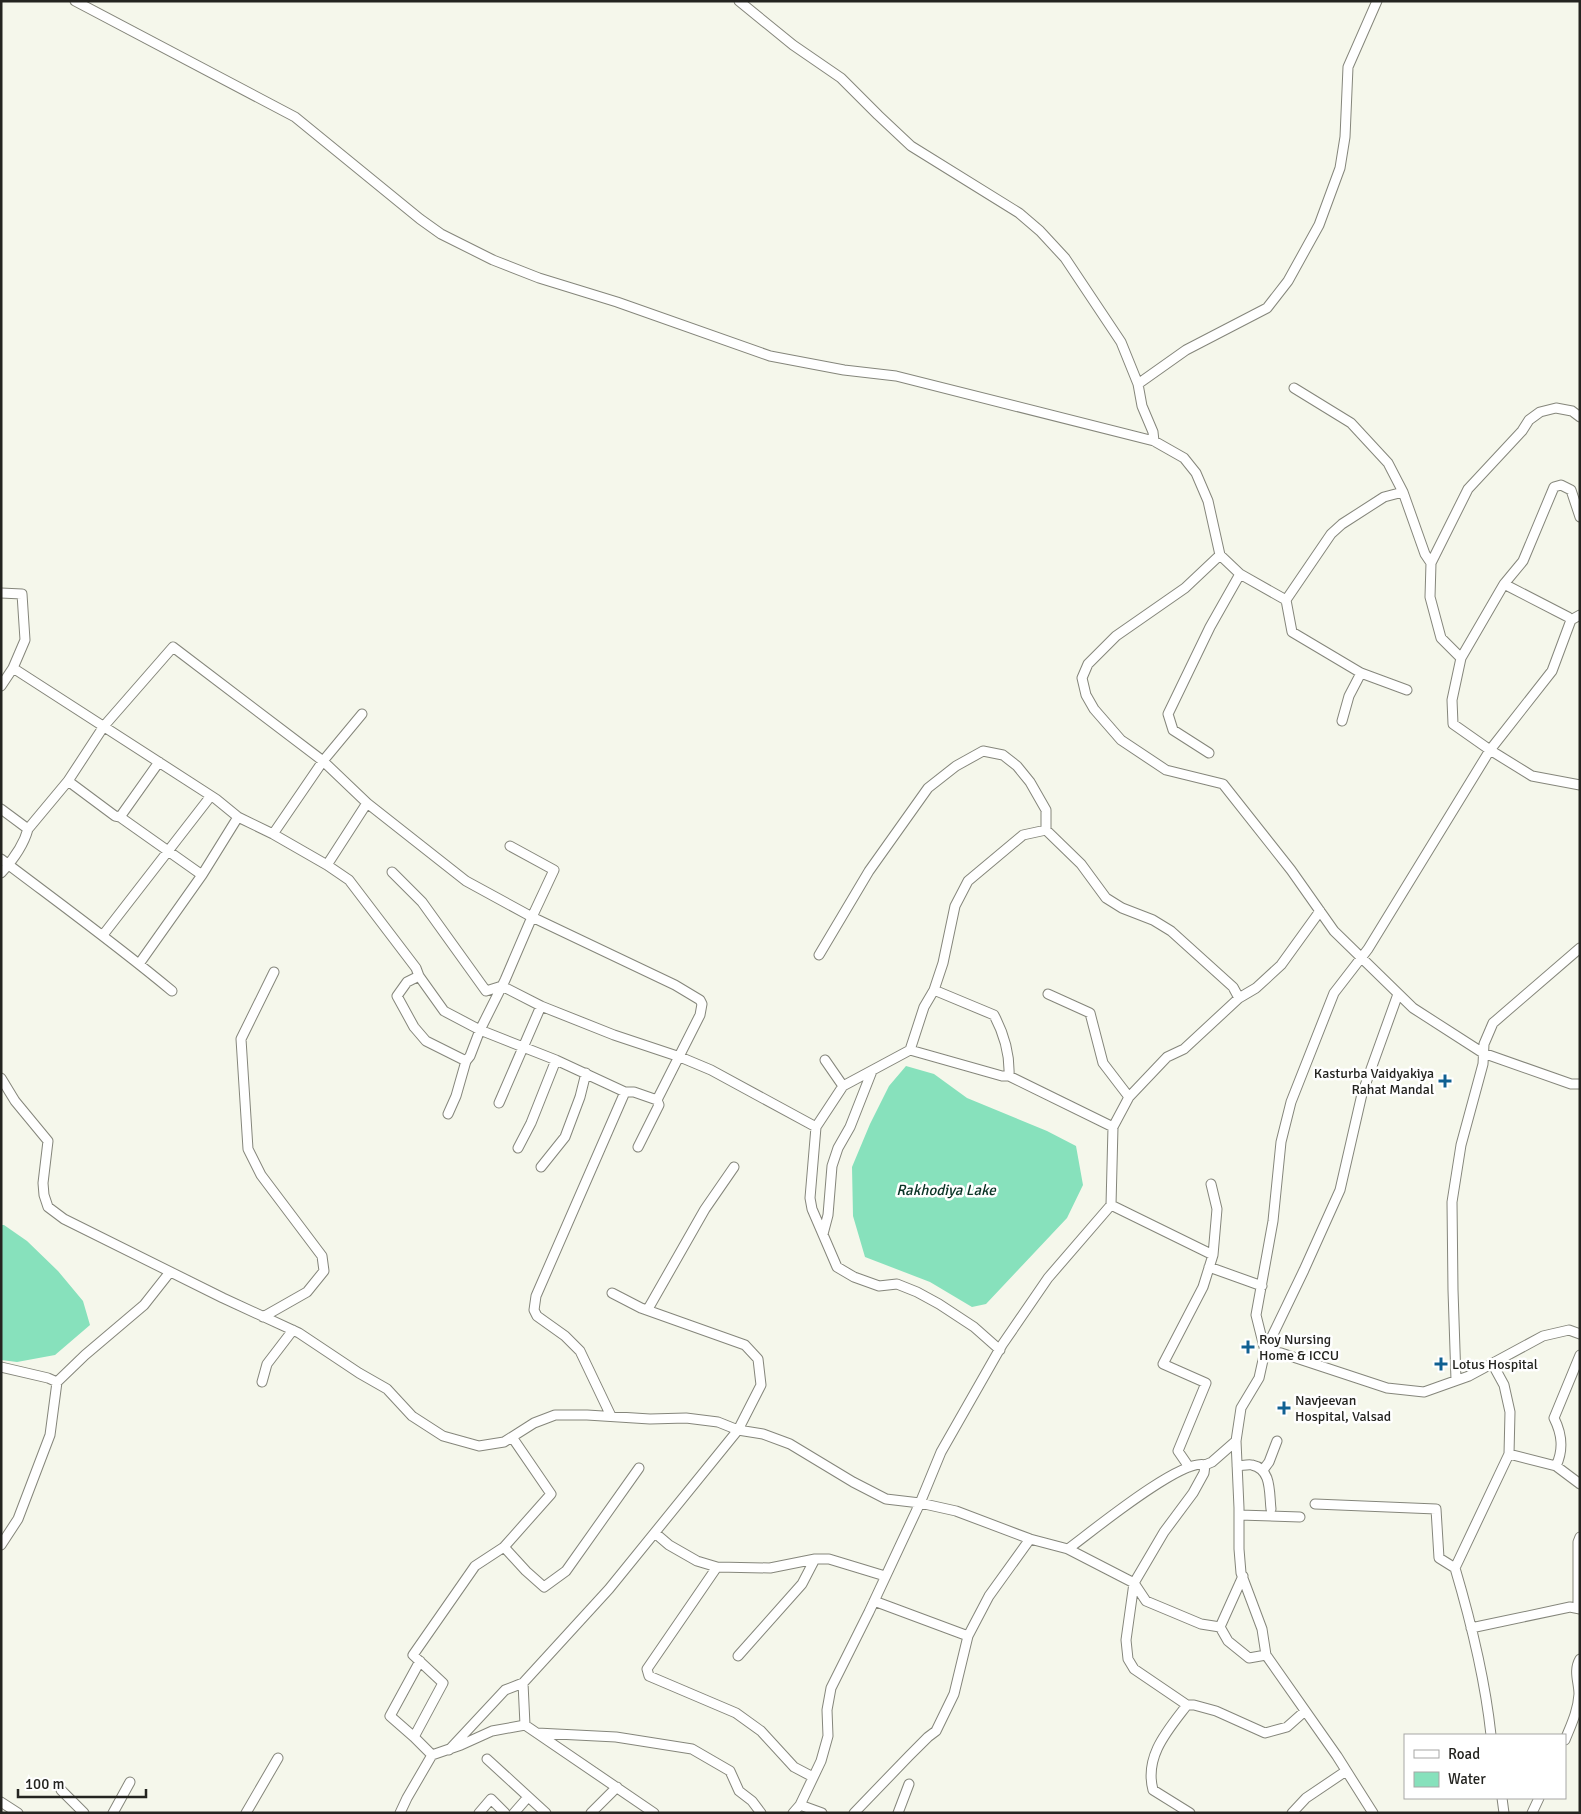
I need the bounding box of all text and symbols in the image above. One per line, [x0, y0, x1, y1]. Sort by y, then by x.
place label: Kasturba Vaidyakiya Rahat Mandal [1314, 1065, 1434, 1098]
marker: Kasturba Vaidyakiya Rahat Mandal [1438, 1074, 1452, 1088]
water label: Rakhodiya Lake [896, 1181, 997, 1199]
place label: Roy Nursing Home & ICCU [1259, 1331, 1339, 1364]
marker: Roy Nursing Home & ICCU [1241, 1340, 1255, 1354]
place label: Lotus Hospital [1452, 1356, 1538, 1373]
marker: Lotus Hospital [1434, 1357, 1448, 1371]
place label: Navjeevan Hospital, Valsad [1295, 1392, 1391, 1425]
marker: Navjeevan Hospital, Valsad [1277, 1401, 1291, 1415]
legend [1404, 1734, 1566, 1799]
text: Road [1448, 1745, 1480, 1763]
scale bar [18, 1766, 145, 1798]
text: Water [1448, 1770, 1486, 1788]
text: 100 m [25, 1775, 65, 1793]

